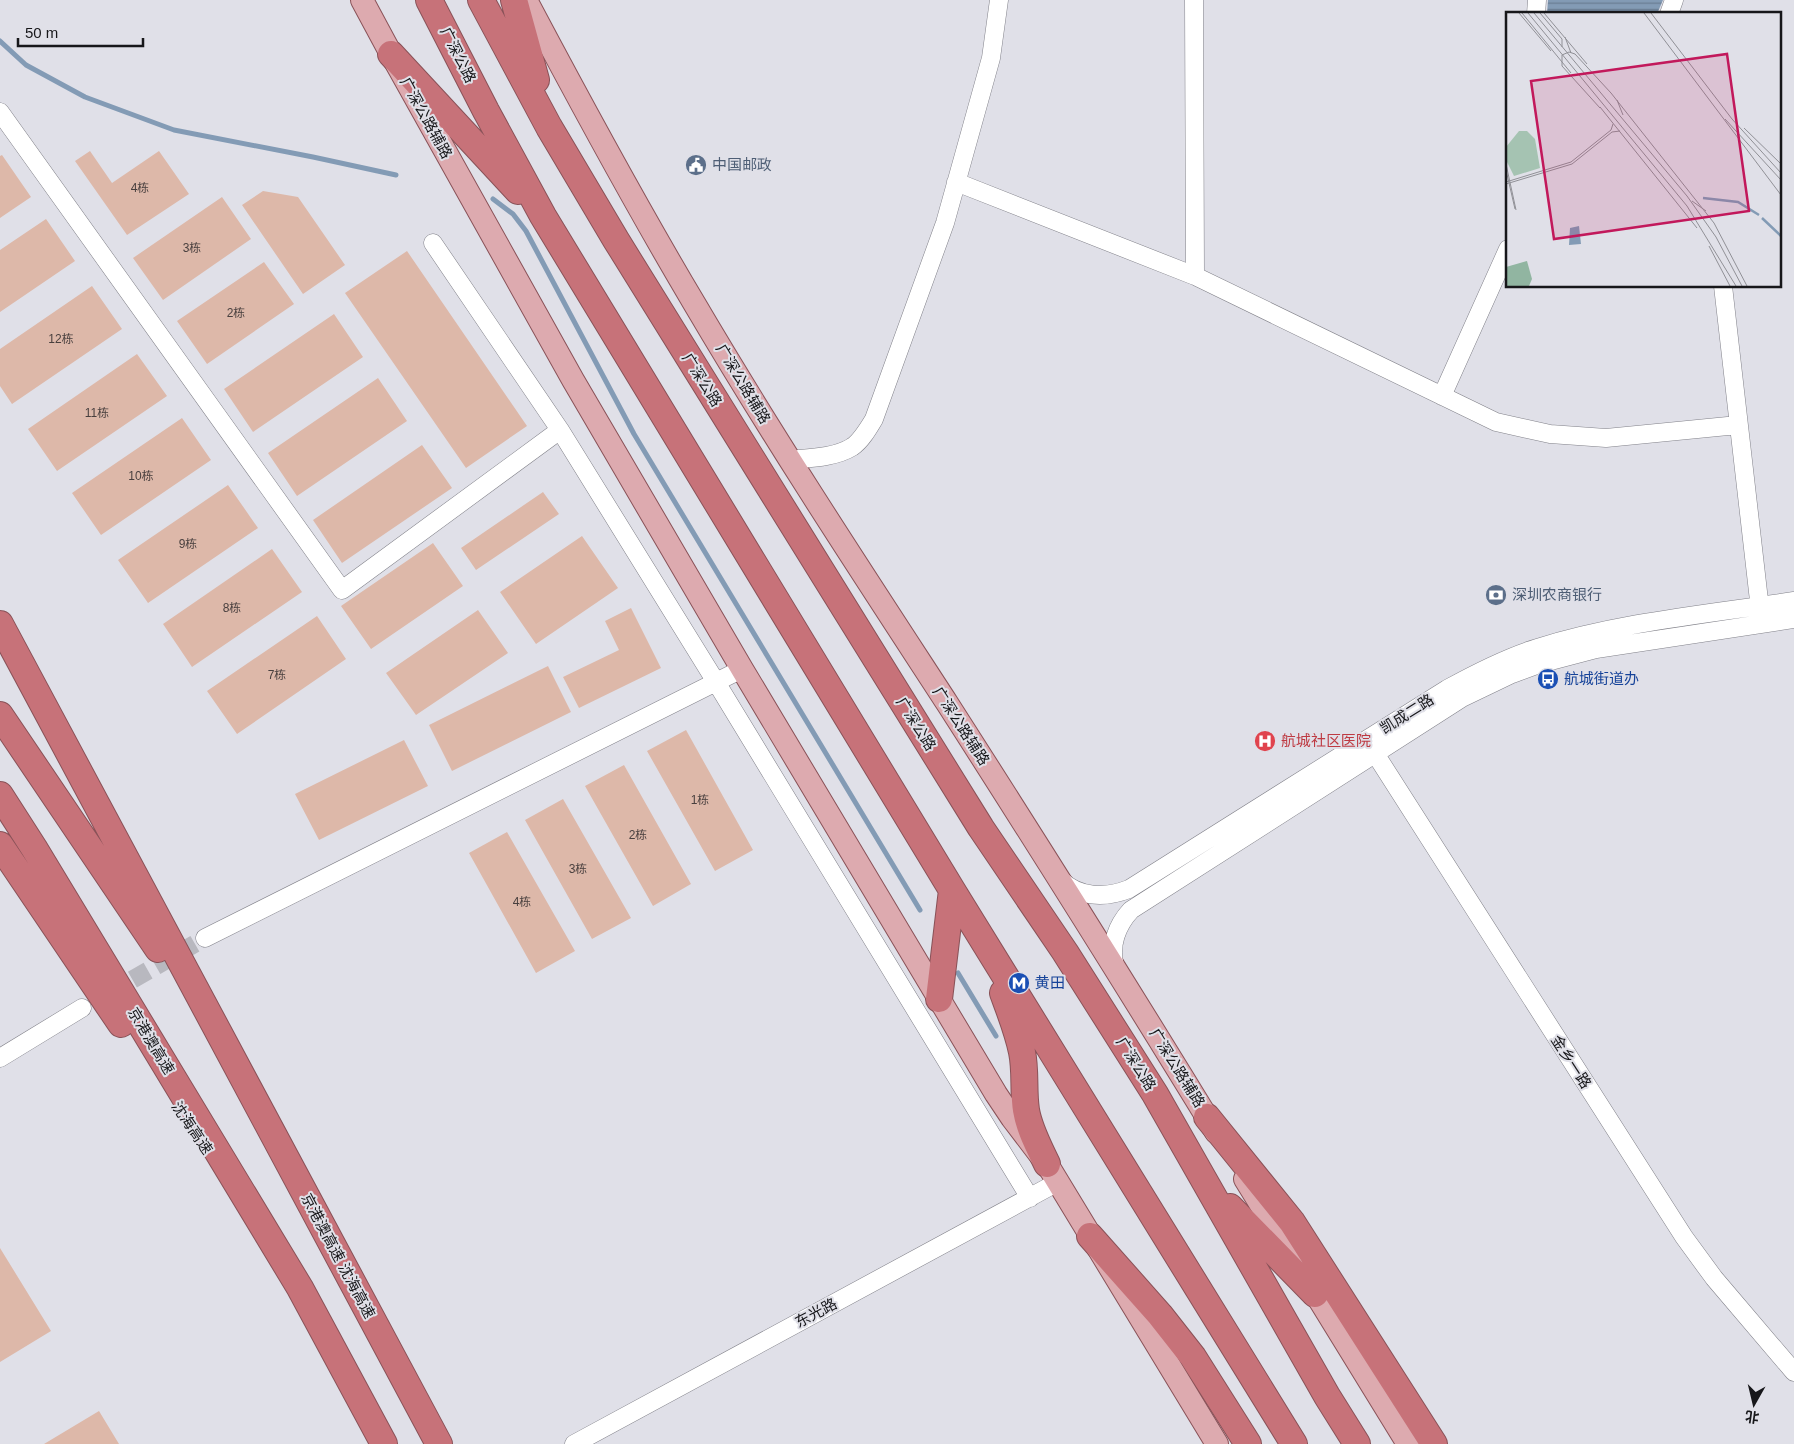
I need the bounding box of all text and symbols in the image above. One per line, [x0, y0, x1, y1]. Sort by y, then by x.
inset map [1506, 12, 1782, 288]
scale bar [18, 15, 142, 47]
text: 50 m [25, 24, 58, 41]
street label: 广深公路 [437, 24, 480, 85]
street label: 广深公路辅路 [397, 74, 456, 161]
public building icon: 中国邮政 [684, 153, 708, 177]
place label: 中国邮政 [712, 156, 772, 173]
house number: 4栋 [131, 181, 149, 195]
house number: 3栋 [183, 241, 201, 255]
house number: 2栋 [227, 306, 245, 320]
house number: 12栋 [48, 332, 74, 346]
street label: 广深公路辅路 [713, 341, 774, 427]
street label: 广深公路 [679, 350, 726, 410]
house number: 11栋 [85, 406, 109, 420]
house number: 10栋 [128, 469, 154, 483]
house number: 9栋 [179, 537, 197, 551]
bank icon: 深圳农商银行 [1484, 583, 1508, 607]
place label: 深圳农商银行 [1512, 586, 1602, 603]
house number: 8栋 [223, 601, 241, 615]
bus stop icon: 航城街道办 [1536, 667, 1560, 691]
house number: 7栋 [268, 668, 286, 682]
place label: 航城街道办 [1564, 670, 1639, 687]
street label: 广深公路辅路 [930, 683, 993, 768]
street label: 凯成二路 [1377, 690, 1437, 737]
street label: 广深公路 [893, 694, 940, 754]
hospital icon: 航城社区医院 [1253, 729, 1277, 753]
place label: 航城社区医院 [1281, 732, 1371, 749]
house number: 1栋 [691, 793, 709, 807]
house number: 2栋 [629, 828, 647, 842]
house number: 3栋 [569, 862, 587, 876]
house number: 4栋 [513, 895, 531, 909]
metro station icon: 黄田 [1007, 971, 1031, 995]
place label: 黄田 [1035, 974, 1065, 991]
street label: 京港澳高速 [125, 1004, 178, 1077]
street label: 广深公路辅路 [1146, 1025, 1208, 1110]
street label: 金乡一路 [1548, 1032, 1595, 1092]
street label: 广深公路 [1113, 1034, 1160, 1094]
street label: 沈海高速 [169, 1098, 216, 1157]
street label: 京港澳高速 沈海高速 [298, 1190, 379, 1321]
street label: 东光路 [792, 1294, 840, 1331]
north arrow [1729, 1379, 1779, 1429]
text: 北 [1744, 1408, 1760, 1426]

